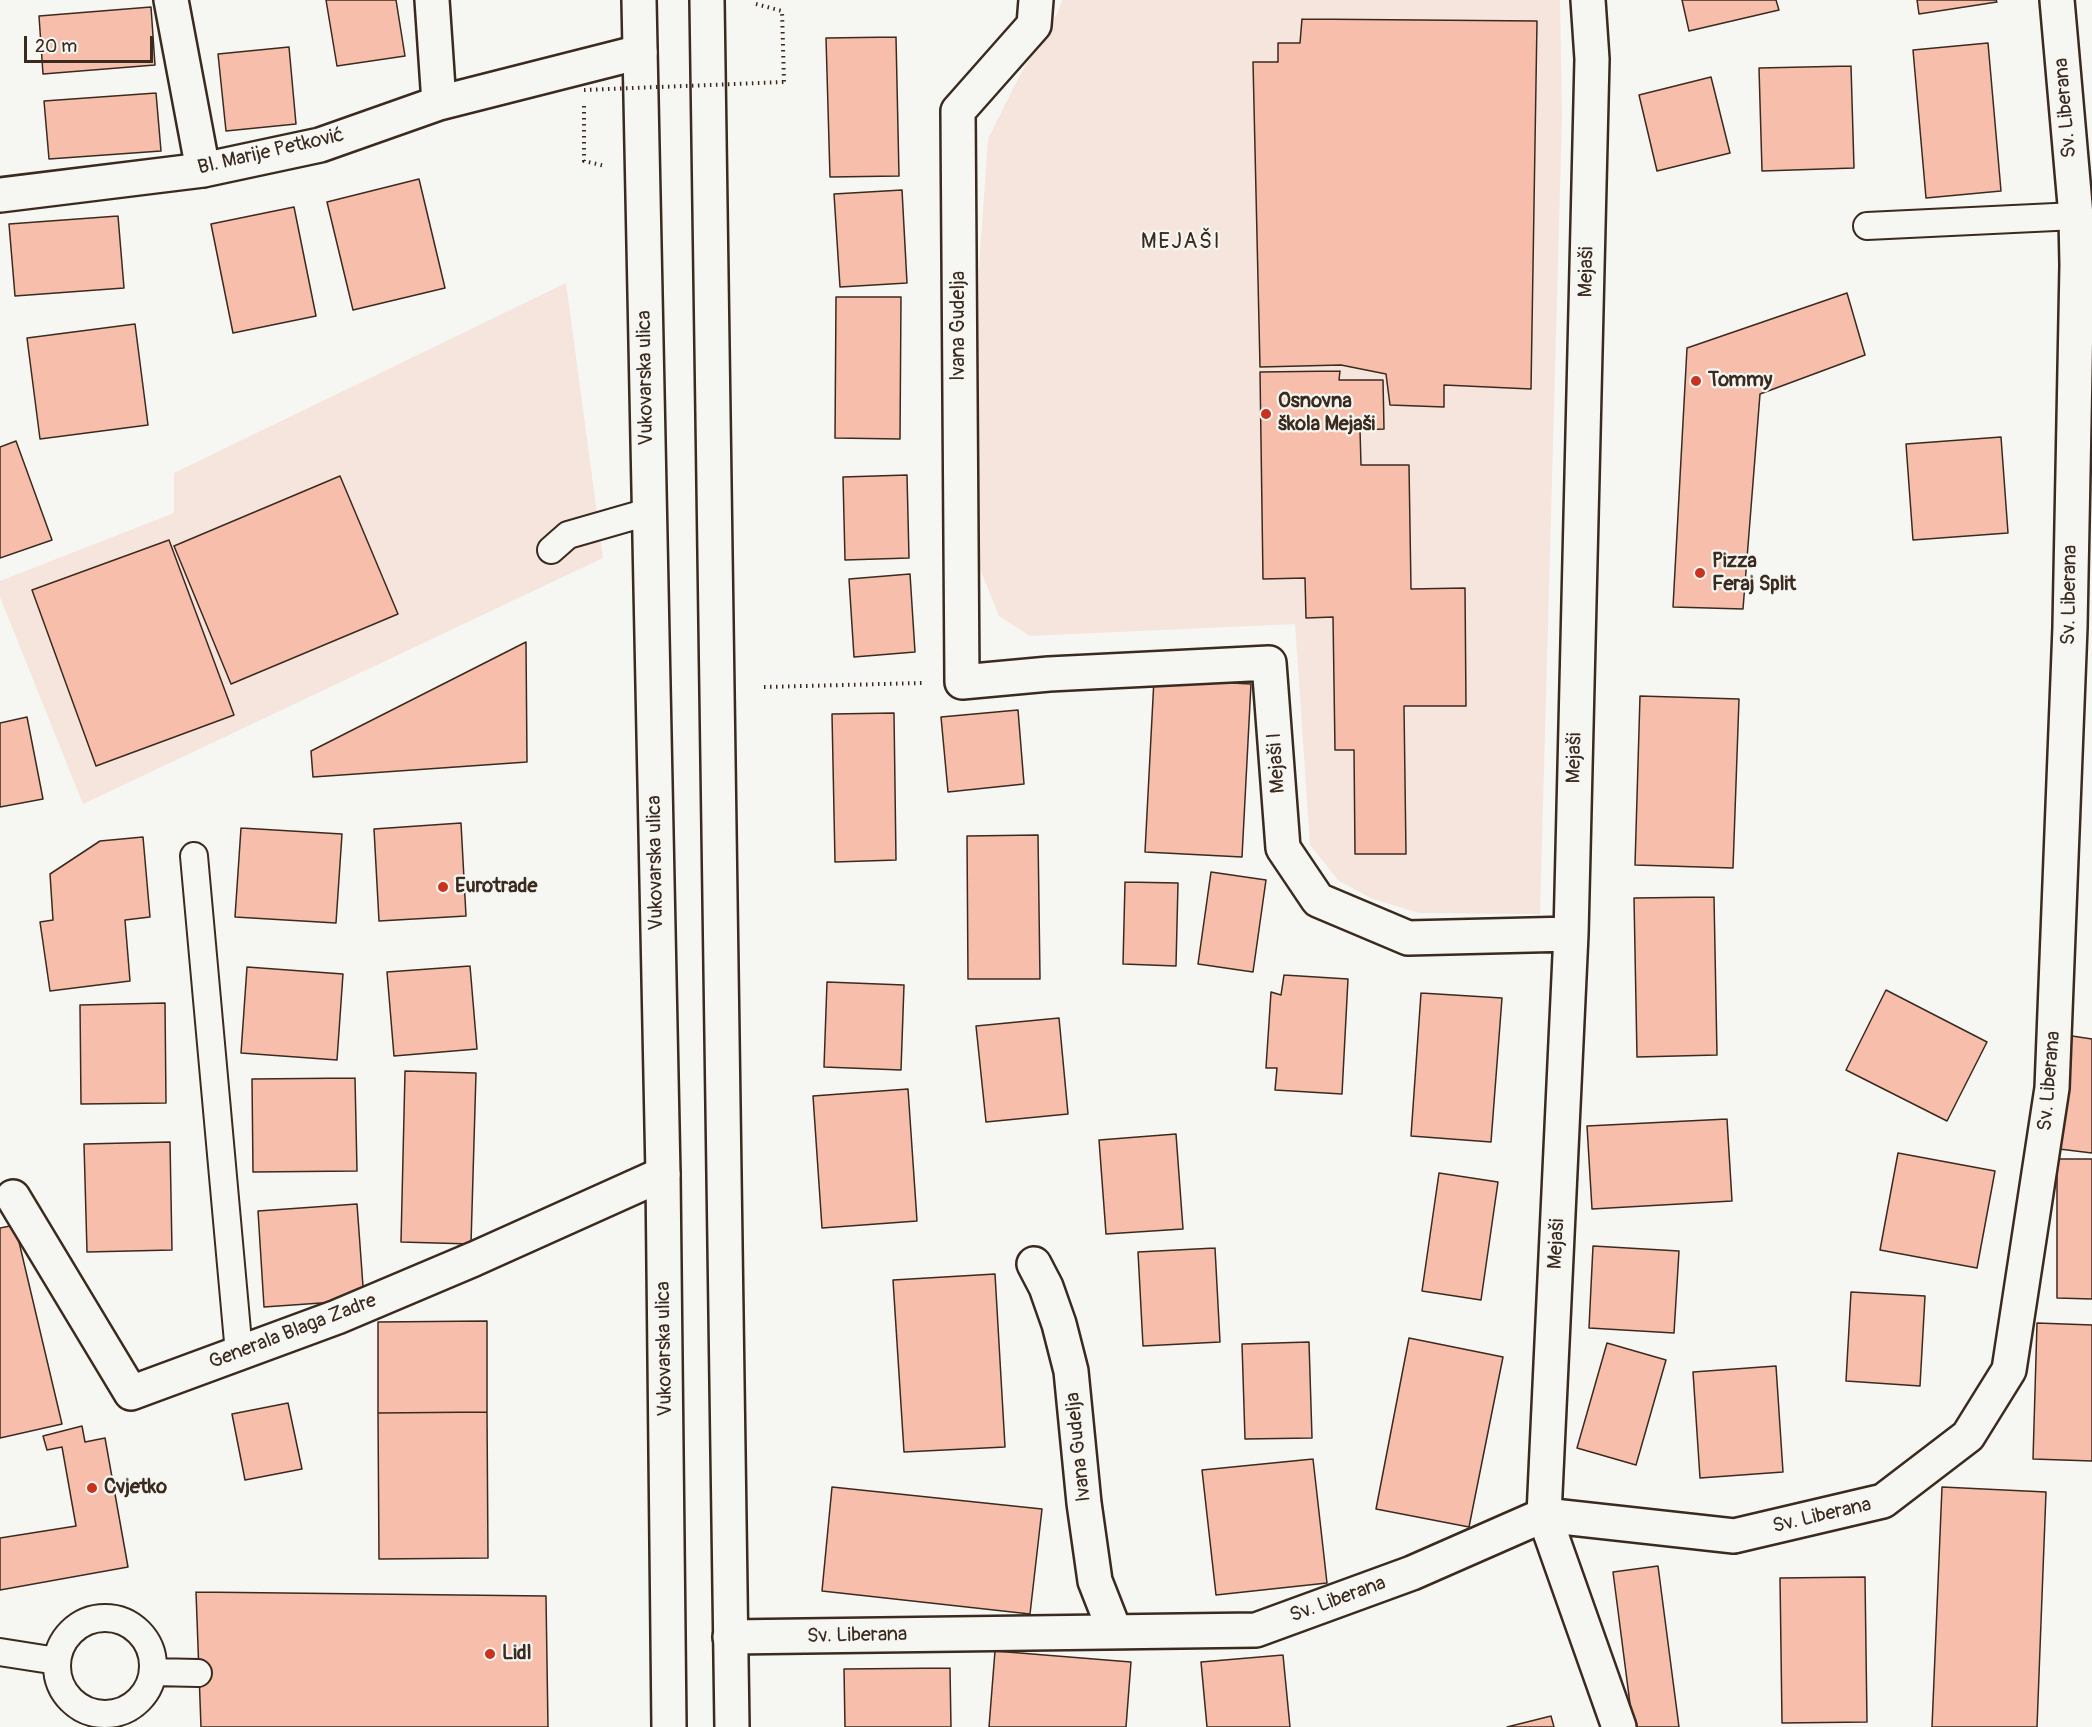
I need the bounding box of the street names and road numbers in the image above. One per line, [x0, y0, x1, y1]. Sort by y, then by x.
street label: Sv. Liberana [2050, 57, 2082, 159]
street label: Bl. Marije Petković [196, 124, 346, 180]
street label: Mejaši [1575, 246, 1599, 298]
street label: Ivana Gudelja [947, 271, 971, 381]
street label: Vukovarska ulica [633, 310, 659, 446]
street label: Sv. Liberana [2057, 545, 2083, 645]
street label: Mejaši I [1263, 732, 1291, 794]
street label: Mejaši [1563, 732, 1587, 784]
street label: Vukovarska ulica [643, 795, 669, 931]
street label: Sv. Liberana [2034, 1030, 2066, 1132]
street label: Mejaši [1544, 1218, 1570, 1270]
street label: Vukovarska ulica [652, 1281, 678, 1417]
street label: Generala Blaga Zadre [206, 1289, 380, 1375]
street label: Ivana Gudelja [1061, 1391, 1097, 1503]
street label: Sv. Liberana [1770, 1493, 1874, 1539]
street label: Sv. Liberana [1287, 1572, 1389, 1628]
street label: Sv. Liberana [807, 1623, 907, 1649]

